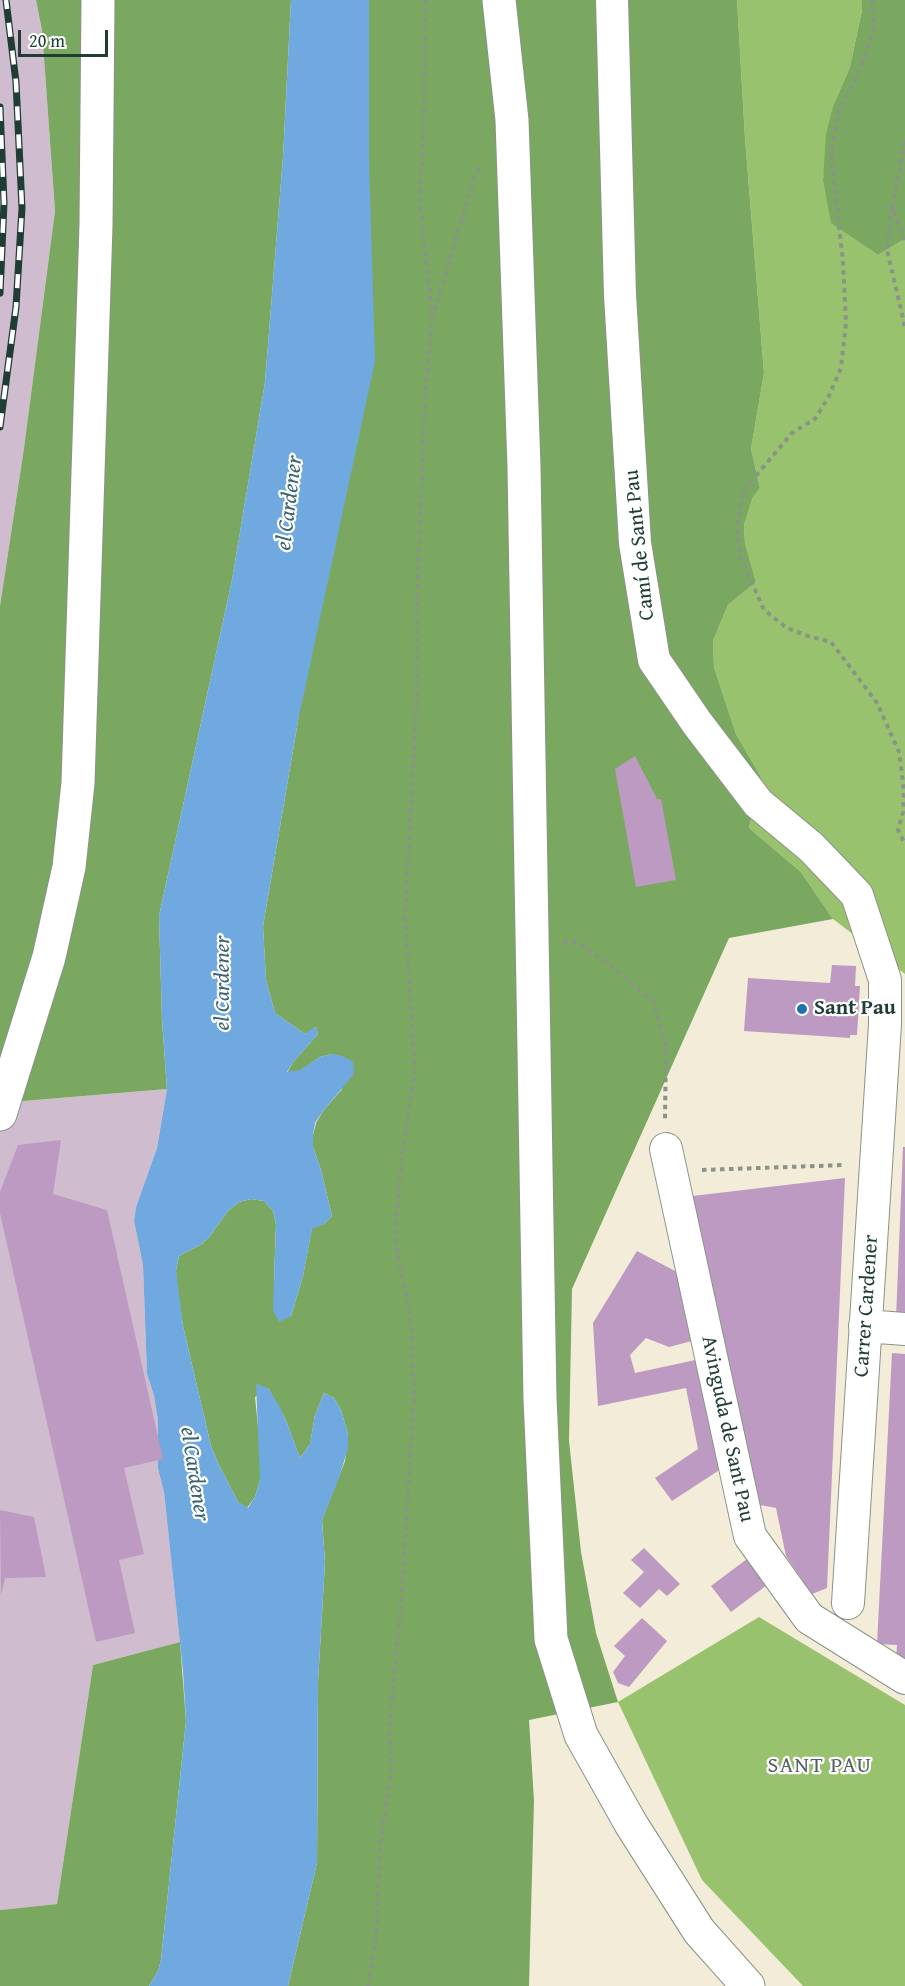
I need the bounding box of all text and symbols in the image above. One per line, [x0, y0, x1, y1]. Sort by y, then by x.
scale bar [21, 18, 111, 56]
text: 20 m [29, 27, 65, 54]
water label: el Cardener [271, 454, 309, 552]
street label: Camí de Sant Pau [620, 468, 660, 622]
water label: el Cardener [210, 935, 236, 1031]
place label: Sant Pau [814, 996, 896, 1022]
marker: Sant Pau [795, 1002, 809, 1016]
street label: Carrer Cardener [849, 1234, 885, 1378]
street label: Avinguda de Sant Pau [695, 1334, 759, 1524]
water label: el Cardener [174, 1425, 214, 1523]
district label: SANT PAU [767, 1753, 873, 1779]

